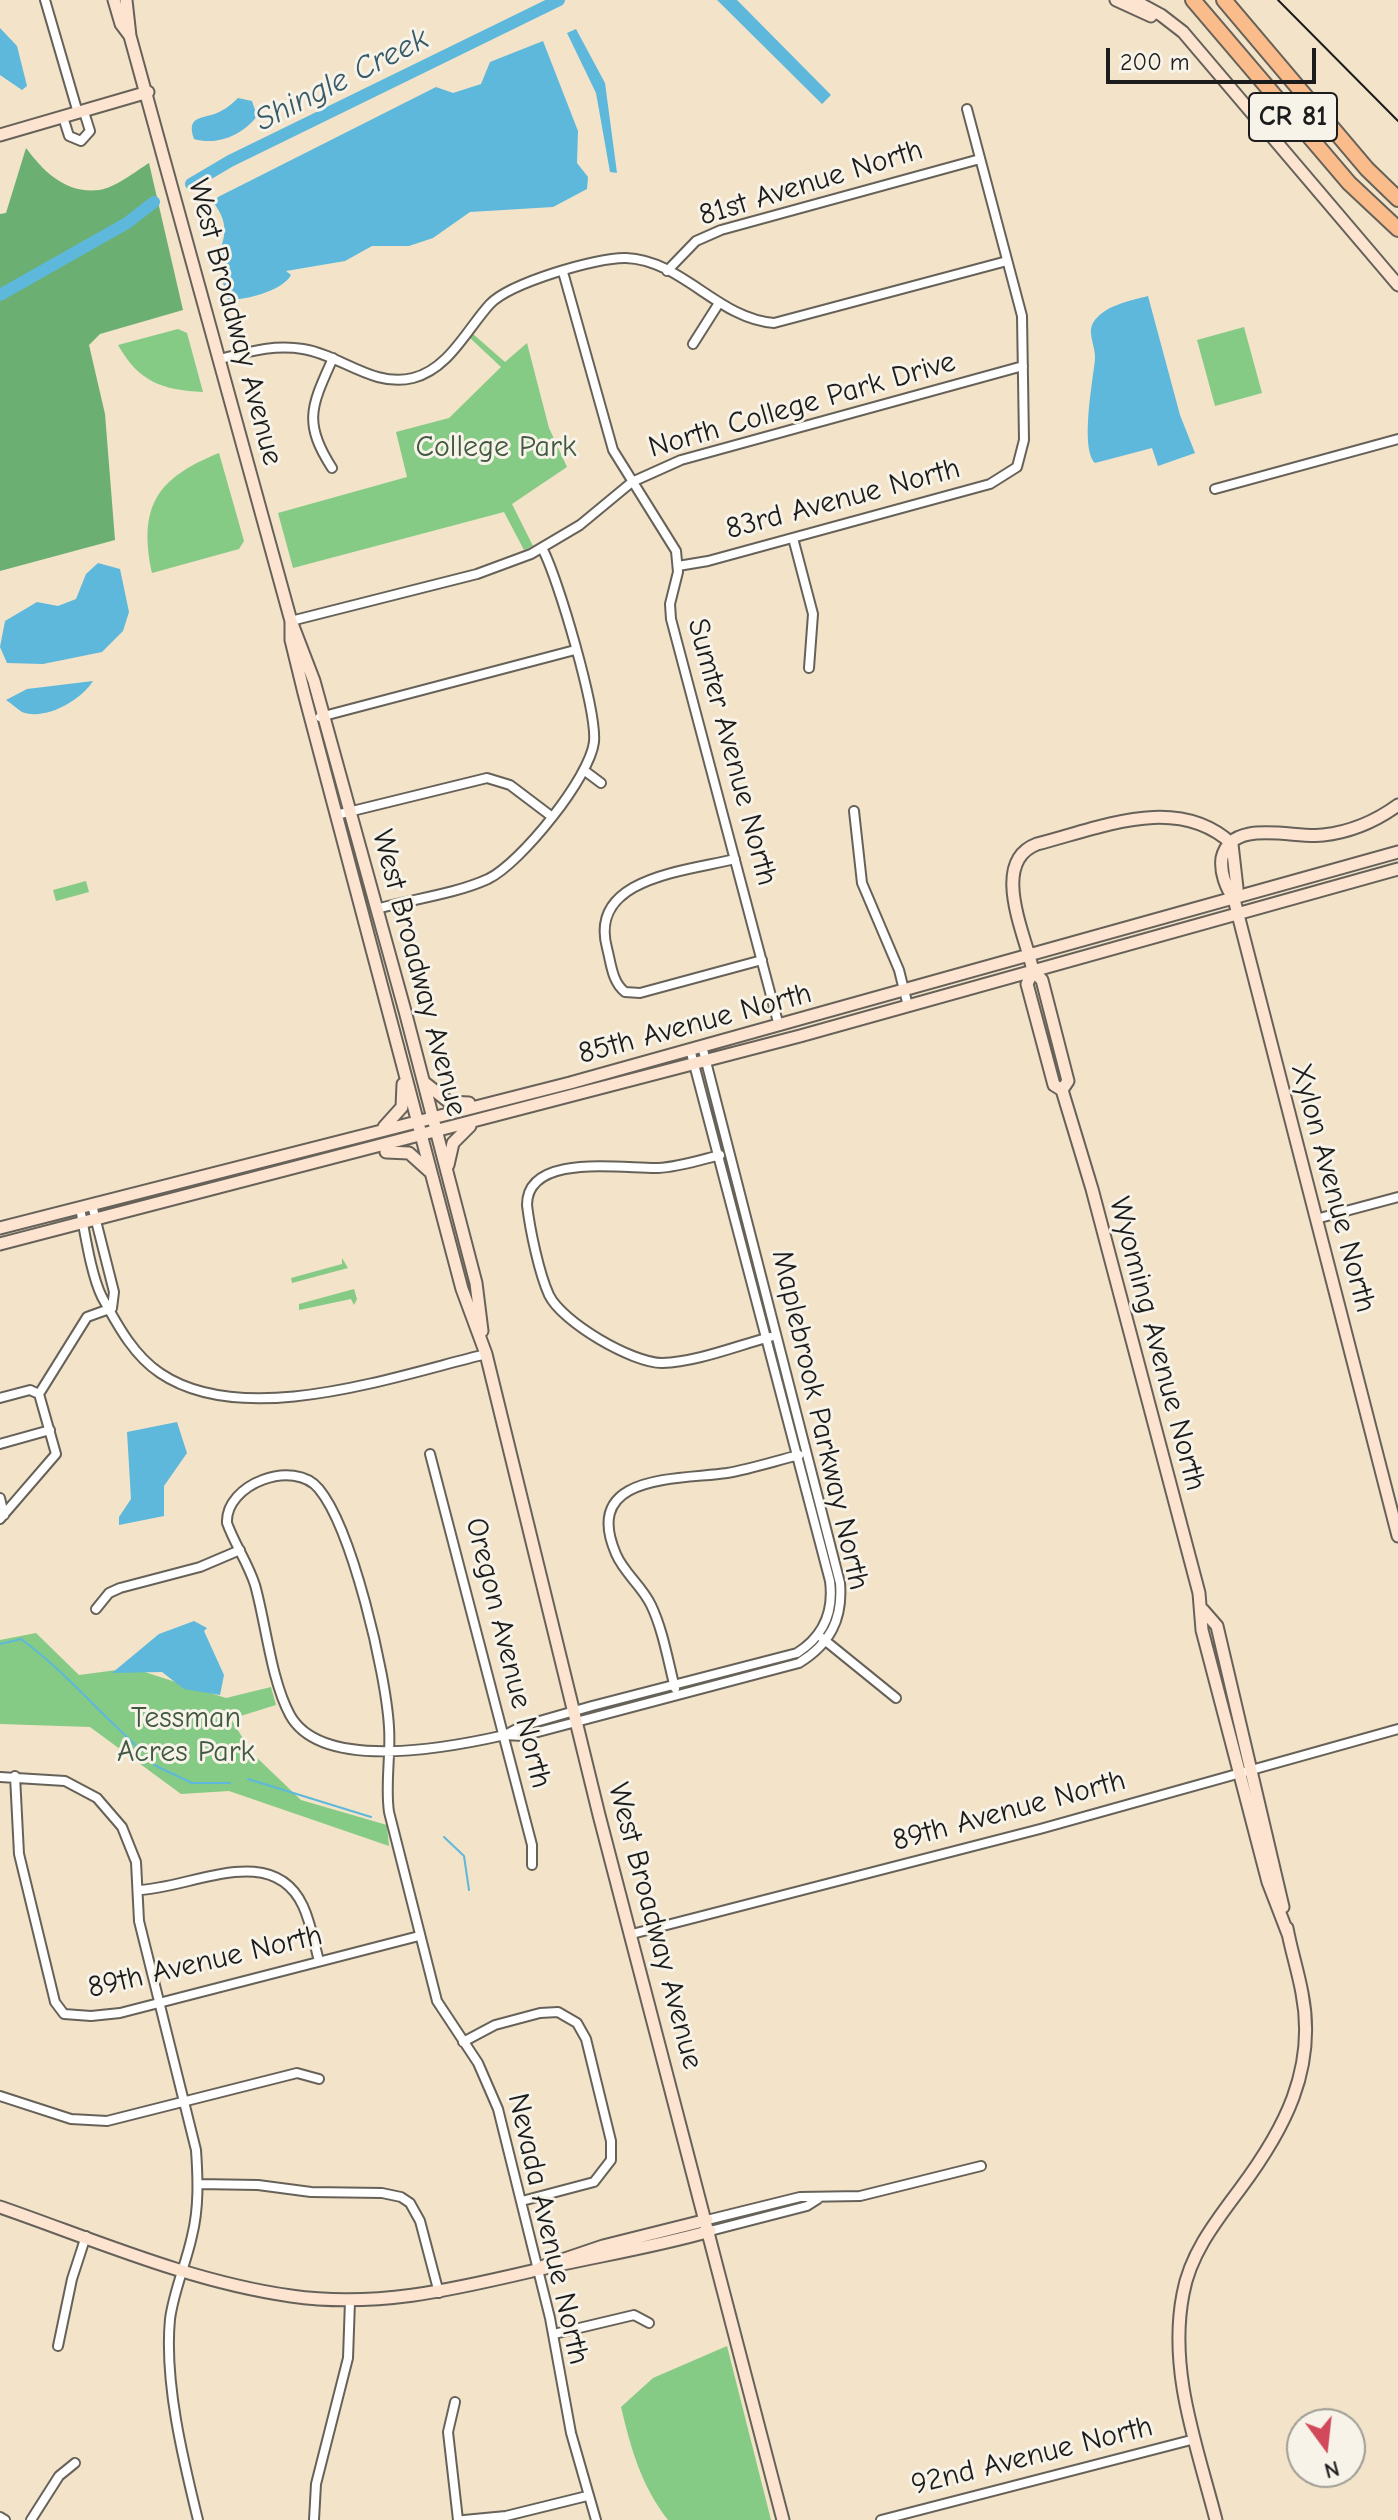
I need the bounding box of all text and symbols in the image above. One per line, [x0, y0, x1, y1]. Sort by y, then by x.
water label: Shingle Creek [249, 20, 435, 140]
scale bar [1110, 32, 1320, 82]
text: 200 m [1120, 48, 1190, 76]
road number: CR 81 [1249, 93, 1337, 141]
street label: 81st Avenue North [695, 132, 927, 234]
street label: West Broadway Avenue [179, 175, 291, 469]
street label: North College Park Drive [644, 344, 960, 466]
park label: College Park [416, 430, 576, 466]
street label: 83rd Avenue North [722, 450, 964, 548]
street label: Sumter Avenue North [679, 615, 785, 889]
street label: West Broadway Avenue [363, 826, 475, 1120]
street label: 85th Avenue North [574, 976, 816, 1072]
street label: Xylon Avenue North [1282, 1059, 1384, 1317]
street label: Wyoming Avenue North [1100, 1193, 1214, 1495]
street label: Maplebrook Parkway North [763, 1246, 877, 1594]
street label: Oregon Avenue North [457, 1514, 559, 1792]
park label: Tessman Acres Park [117, 1701, 255, 1772]
street label: 89th Avenue North [889, 1763, 1129, 1859]
street label: West Broadway Avenue [599, 1779, 711, 2073]
street label: 89th Avenue North [84, 1918, 326, 2006]
street label: Nevada Avenue North [499, 2090, 597, 2368]
north arrow [1286, 2408, 1366, 2488]
street label: 92nd Avenue North [907, 2409, 1157, 2503]
text: N [1321, 2455, 1342, 2484]

